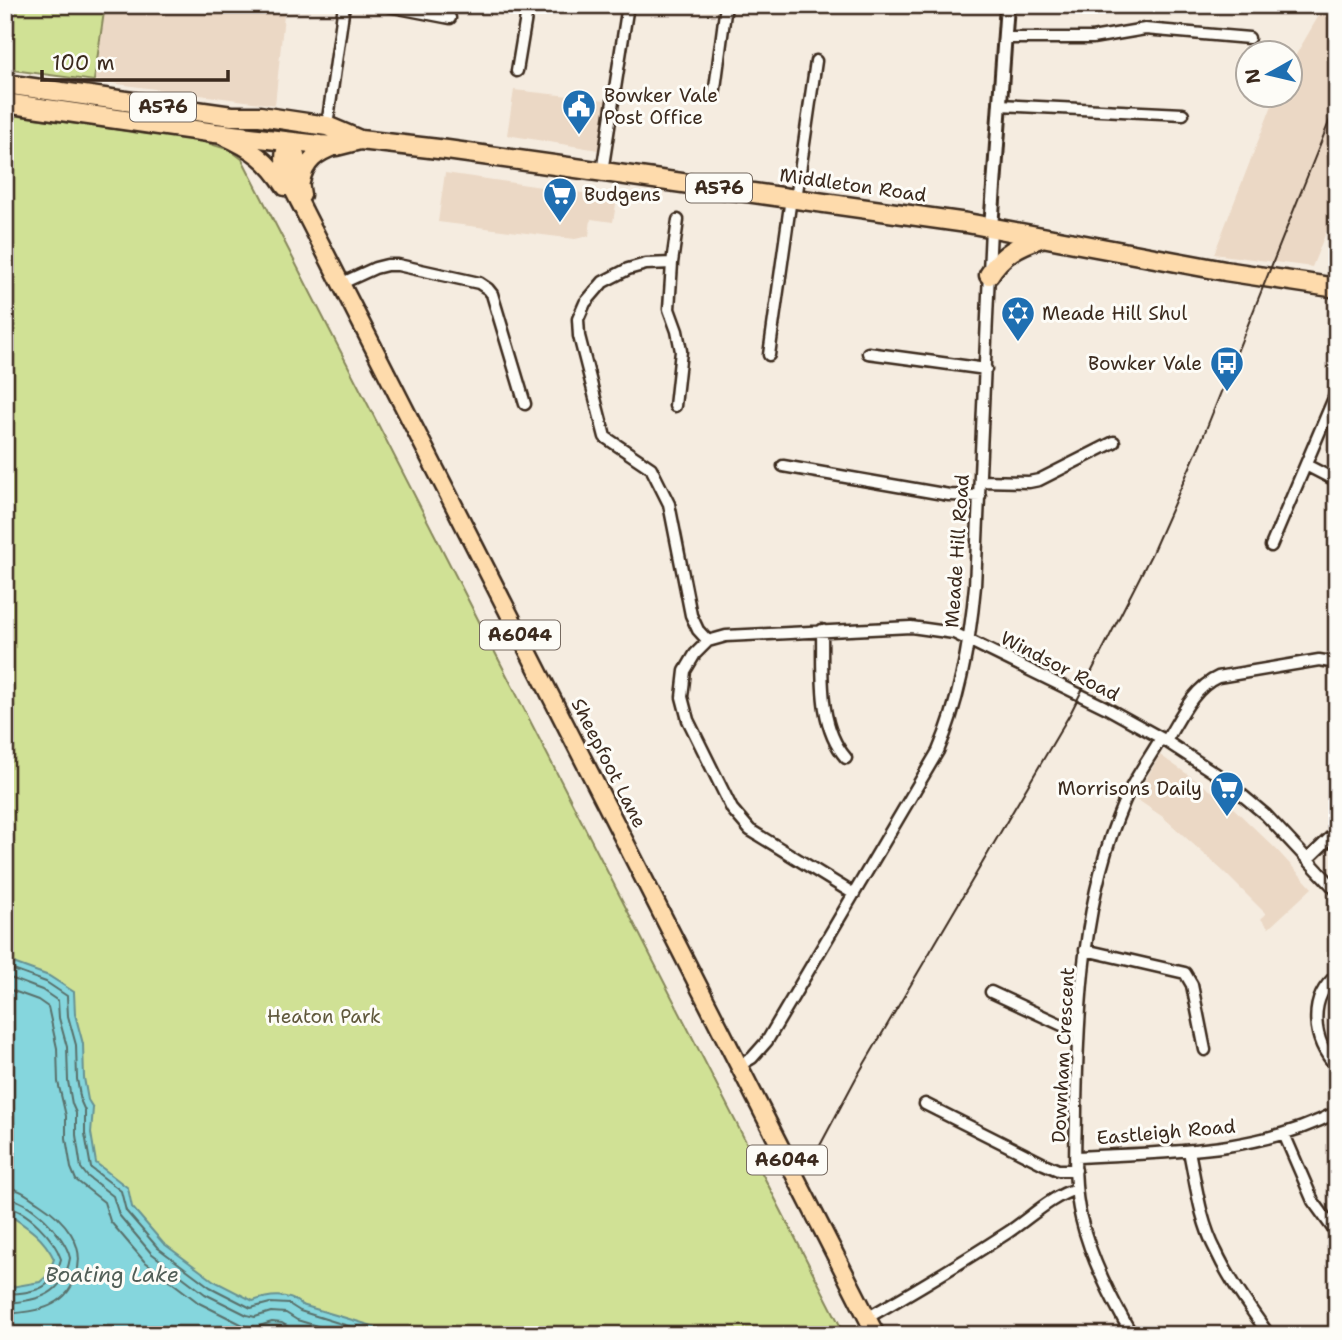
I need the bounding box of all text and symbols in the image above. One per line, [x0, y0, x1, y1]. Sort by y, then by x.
scale bar [42, 38, 228, 82]
north arrow [1234, 38, 1304, 108]
text: 100 m [52, 49, 115, 77]
text: N [1239, 67, 1266, 85]
place label: Bowker Vale Post Office [604, 83, 718, 130]
public building icon: Bowker Vale Post Office [560, 87, 598, 136]
road number: A576 [130, 92, 196, 122]
street label: Middleton Road [778, 162, 928, 208]
road number: A576 [686, 174, 752, 202]
supermarket icon: Budgens [541, 175, 579, 224]
place label: Budgens [584, 182, 661, 207]
synagogue icon: Meade Hill Shul [999, 294, 1037, 343]
place label: Meade Hill Shul [1042, 301, 1187, 326]
bus stop icon: Bowker Vale [1208, 344, 1246, 393]
place label: Bowker Vale [1088, 351, 1202, 376]
street label: Meade Hill Road [939, 473, 975, 629]
road number: A6044 [480, 620, 560, 650]
street label: Windsor Road [996, 625, 1124, 707]
street label: Sheepfoot Lane [566, 694, 652, 832]
supermarket icon: Morrisons Daily [1208, 769, 1246, 818]
place label: Morrisons Daily [1057, 776, 1202, 801]
street label: Downham Crescent [1046, 966, 1080, 1144]
park label: Heaton Park [267, 1004, 381, 1029]
street label: Eastleigh Road [1096, 1113, 1236, 1151]
road number: A6044 [747, 1146, 827, 1175]
water label: Boating Lake [45, 1261, 179, 1289]

